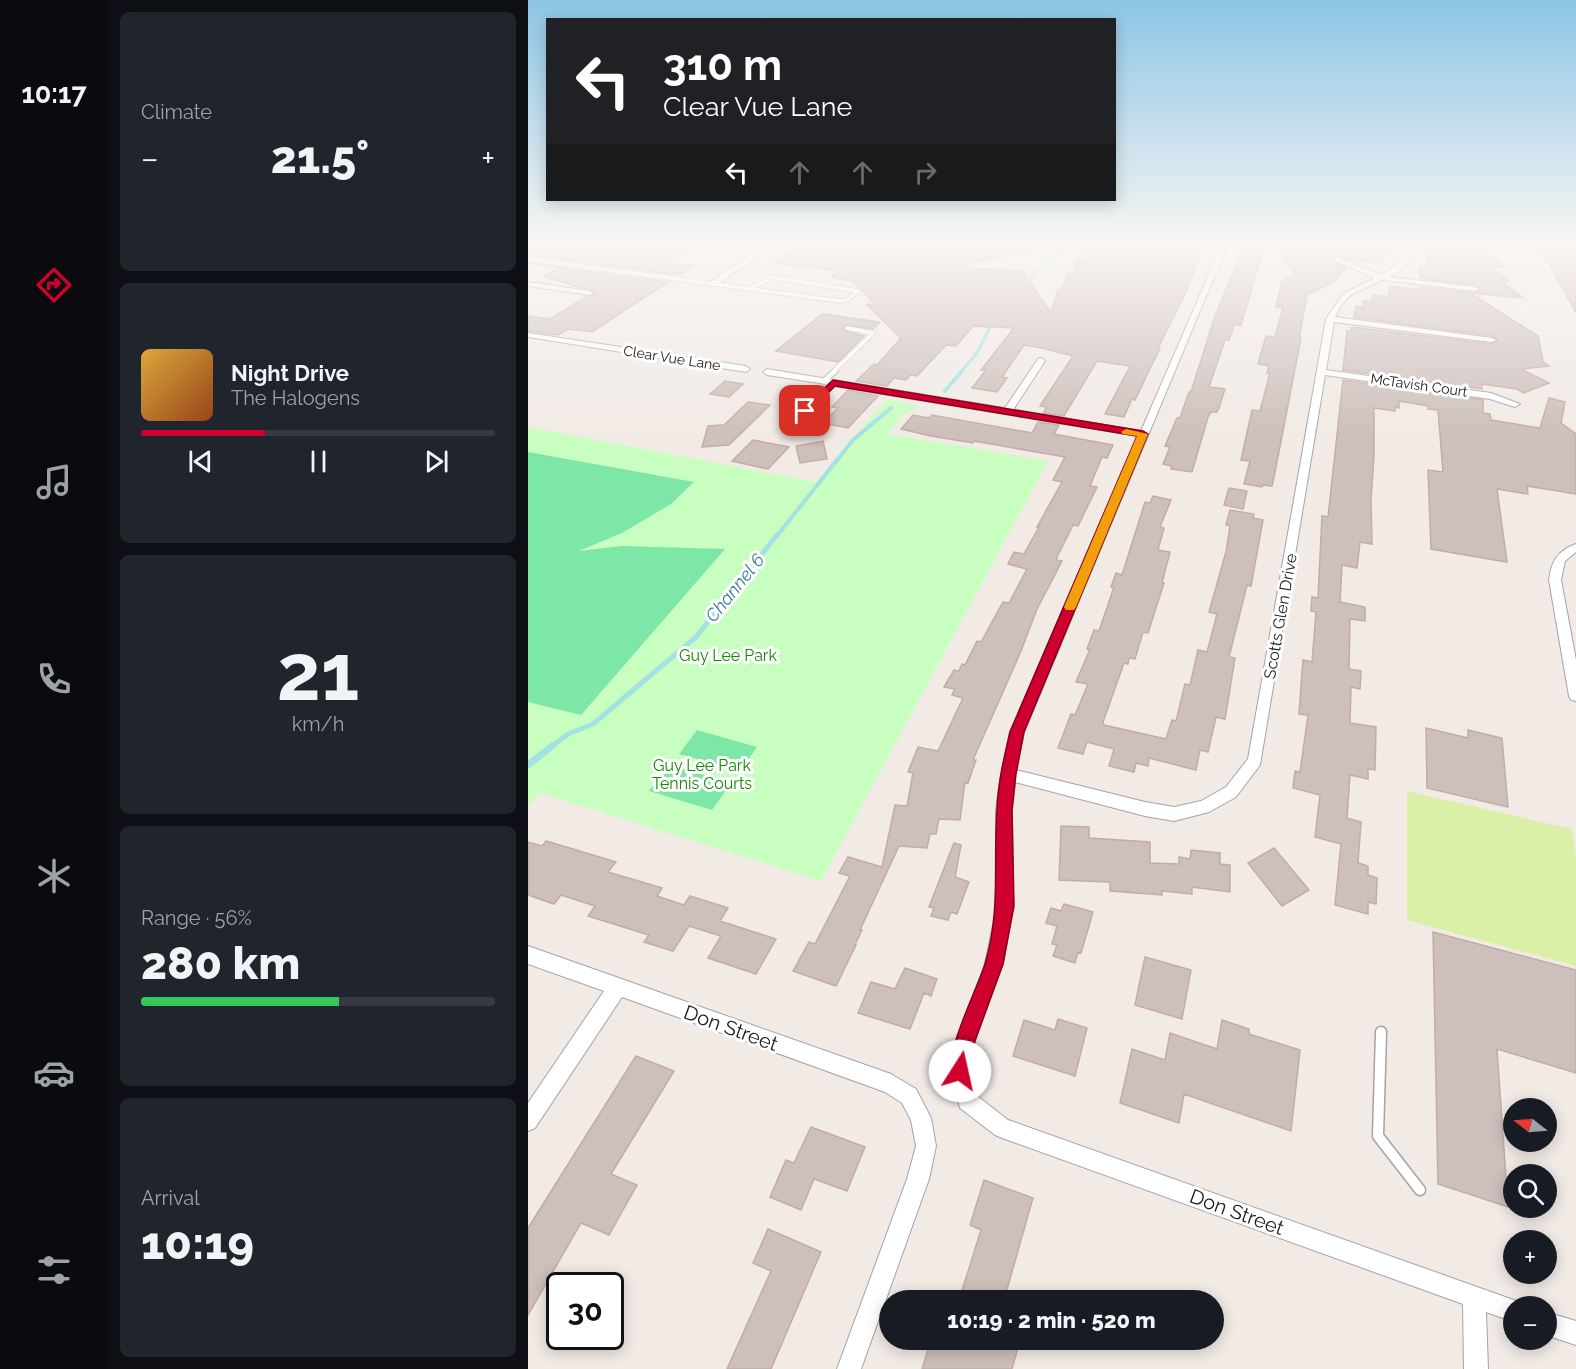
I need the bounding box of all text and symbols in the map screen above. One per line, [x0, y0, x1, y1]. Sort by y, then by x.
text: 310 m [663, 41, 782, 90]
icon: left [564, 42, 642, 120]
text: 10:17 [21, 78, 87, 109]
text: Clear Vue Lane [663, 91, 852, 122]
text: Climate [141, 100, 212, 124]
text: 21.5° [271, 131, 369, 184]
text: − [141, 139, 159, 178]
text: + [481, 139, 495, 178]
icon: left [720, 156, 753, 189]
icon: ahead [783, 156, 816, 189]
icon: ahead [846, 156, 879, 189]
icon: right [909, 156, 942, 189]
icon: directions [33, 264, 75, 306]
street label: Clear Vue Lane [622, 342, 722, 374]
text: Night Drive [231, 360, 349, 386]
street label: McTavish Court [1369, 370, 1469, 400]
pin [779, 385, 830, 436]
text: The Halogens [231, 386, 360, 410]
icon: arrive [788, 394, 821, 427]
icon: previous [184, 445, 217, 478]
icon: pause [302, 445, 335, 478]
icon: next [420, 445, 453, 478]
icon: music [33, 461, 75, 503]
water label: Channel 6 [701, 549, 769, 626]
street label: Scotts Glen Drive [1260, 552, 1301, 680]
text: 21 [277, 627, 359, 718]
park label: Guy Lee Park [679, 646, 777, 665]
icon: phone [33, 658, 75, 700]
text: km/h [292, 712, 344, 736]
park label: Guy Lee Park Tennis Courts [652, 756, 752, 793]
icon: climate [33, 855, 75, 897]
text: Range · 56% [141, 906, 252, 930]
text: 280 km [141, 937, 300, 990]
street label: Don Street [681, 1000, 782, 1056]
position arrow [928, 1039, 992, 1103]
icon: car [33, 1052, 75, 1094]
north arrow [1503, 1098, 1557, 1152]
map controls [1503, 1098, 1557, 1350]
button: search [1503, 1164, 1557, 1218]
street label: Don Street [1187, 1184, 1288, 1240]
text: Arrival [141, 1186, 200, 1210]
text: 10:19 [141, 1217, 254, 1270]
button: + [1503, 1230, 1557, 1284]
icon: filters [33, 1249, 75, 1291]
speed limit sign: 30 [546, 1272, 624, 1350]
button: − [1503, 1296, 1557, 1350]
text: 10:19 · 2 min · 520 m [947, 1307, 1156, 1333]

